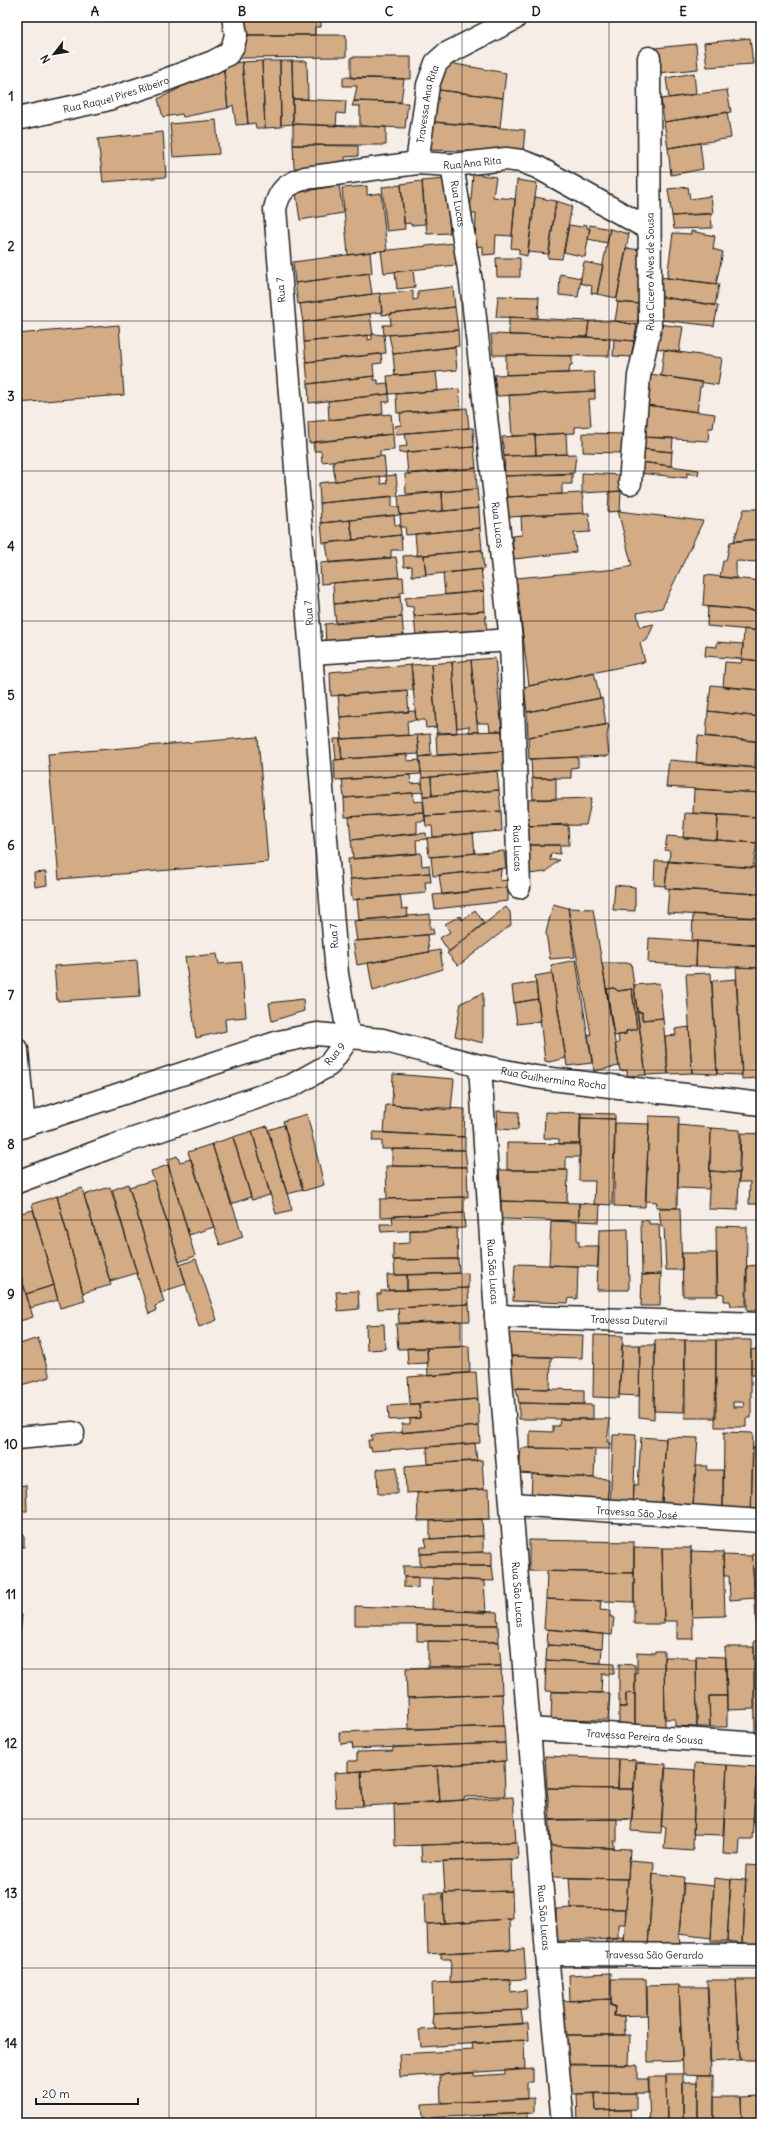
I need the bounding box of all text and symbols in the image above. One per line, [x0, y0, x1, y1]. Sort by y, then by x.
text: A [91, 3, 100, 20]
text: B [238, 3, 247, 20]
text: C [385, 3, 394, 20]
text: D [531, 3, 541, 20]
text: E [679, 3, 687, 20]
north arrow [34, 34, 74, 74]
text: N [37, 52, 53, 66]
street label: Travessa Ana Rita [413, 63, 441, 144]
street label: Rua Raquel Pires Ribeiro [62, 73, 171, 115]
text: 1 [8, 88, 14, 105]
street label: Rua Ana Rita [443, 153, 502, 172]
street label: Rua Lucas [448, 179, 468, 228]
street label: Rua Cicero Alves de Sousa [643, 212, 657, 332]
text: 2 [7, 238, 15, 255]
street label: Rua 7 [273, 277, 289, 303]
text: 3 [7, 388, 15, 405]
street label: Rua Lucas [489, 501, 507, 549]
text: 4 [7, 538, 15, 555]
street label: Rua 7 [301, 600, 317, 626]
text: 5 [7, 687, 15, 704]
street label: Rua Lucas [510, 825, 525, 872]
text: 6 [7, 837, 15, 854]
street label: Rua 7 [327, 923, 341, 949]
text: 7 [8, 987, 15, 1004]
street label: Rua 9 [322, 1040, 348, 1068]
street label: Rua Guilhermina Rocha [500, 1064, 607, 1092]
text: 8 [7, 1136, 15, 1153]
street label: Rua São Lucas [485, 1238, 502, 1305]
text: 9 [7, 1286, 15, 1303]
street label: Travessa Dutervil [590, 1312, 668, 1328]
text: 10 [4, 1436, 18, 1453]
street label: Travessa São José [596, 1503, 678, 1522]
street label: Rua São Lucas [509, 1561, 527, 1628]
text: 11 [6, 1586, 16, 1603]
street label: Travessa Pereira de Sousa [586, 1726, 704, 1747]
text: 12 [5, 1735, 17, 1752]
street label: Rua São Lucas [535, 1884, 553, 1951]
text: 13 [5, 1885, 17, 1902]
street label: Travessa São Gerardo [605, 1948, 704, 1961]
text: 14 [5, 2035, 18, 2052]
scale bar [36, 2080, 138, 2106]
text: 20 m [42, 2086, 70, 2101]

